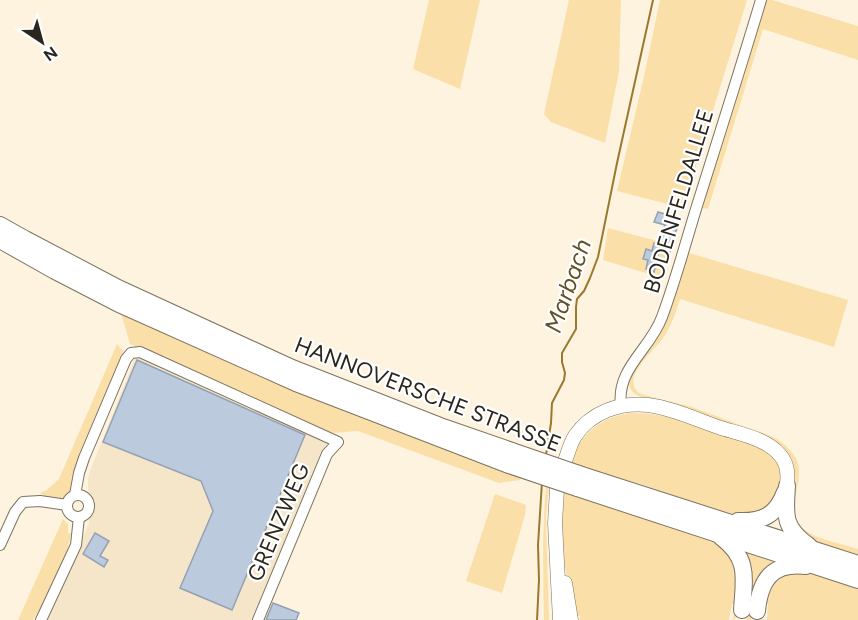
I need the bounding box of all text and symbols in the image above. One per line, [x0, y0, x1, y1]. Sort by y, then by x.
north arrow [12, 12, 72, 72]
text: N [40, 42, 61, 65]
street label: BODENFELDALLEE [638, 106, 719, 296]
water label: Marbach [538, 235, 597, 337]
street label: HANNOVERSCHE STRASSE [291, 331, 565, 458]
street label: GRENZWEG [242, 459, 315, 585]

